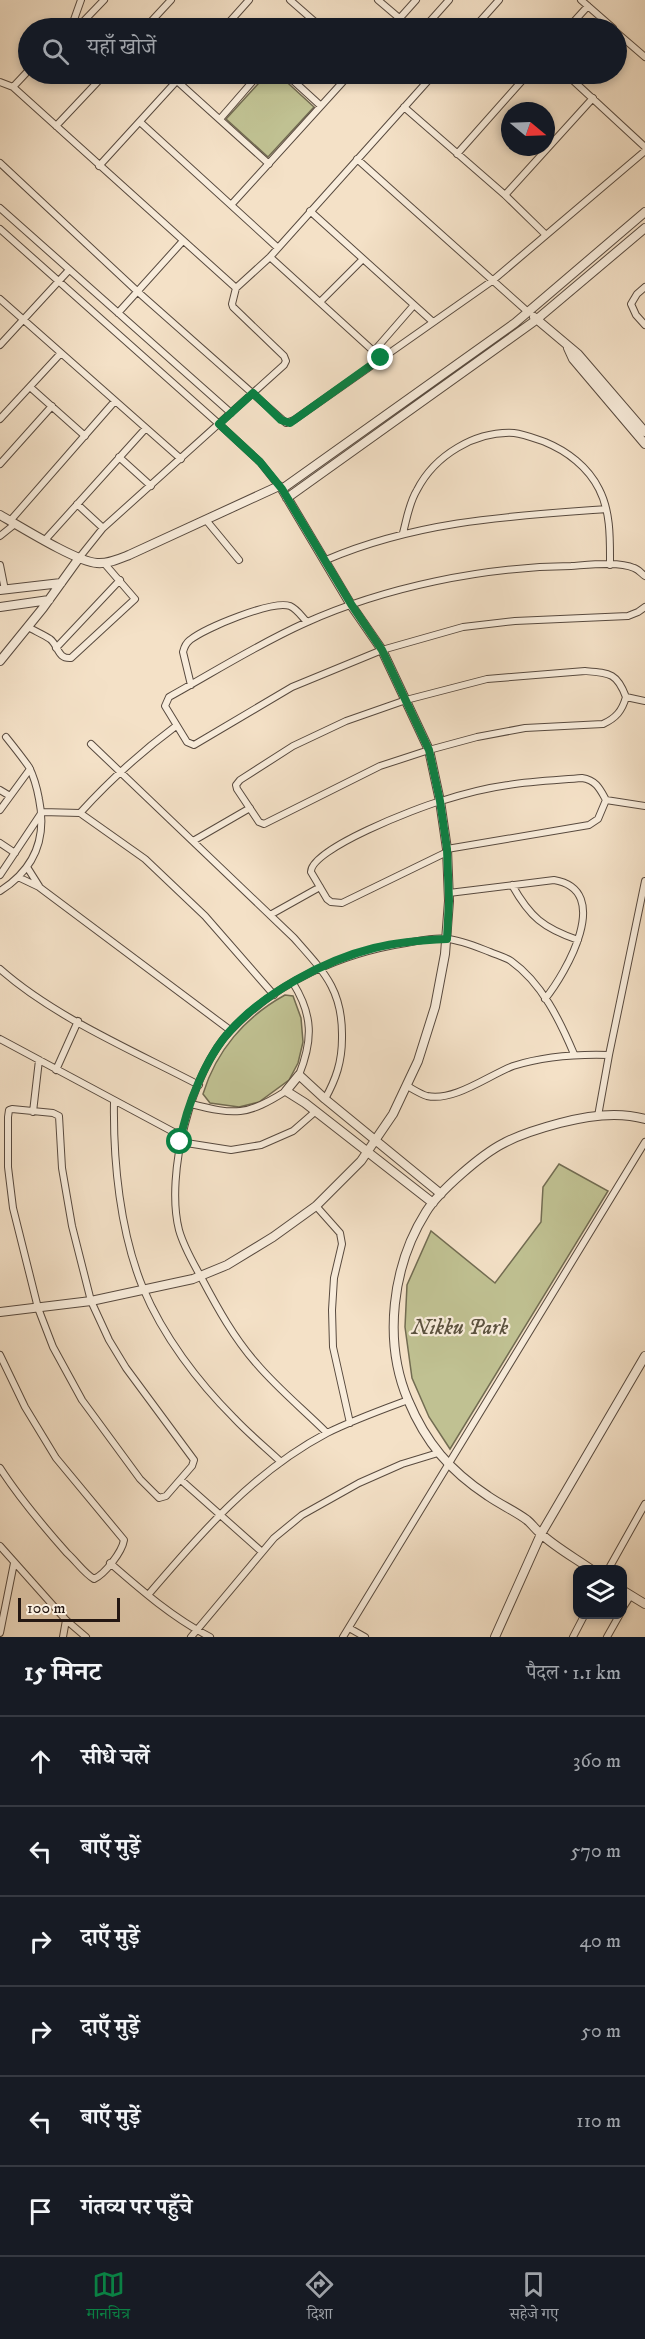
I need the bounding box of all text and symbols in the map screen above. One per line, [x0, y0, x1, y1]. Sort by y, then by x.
search box [18, 18, 627, 84]
text: यहाँ खोजें [87, 34, 156, 61]
icon: search [39, 35, 72, 68]
north arrow [501, 102, 555, 156]
route end [367, 344, 393, 370]
route start [166, 1128, 192, 1154]
park label: Nikku Park [411, 1315, 509, 1341]
map controls [573, 1565, 627, 1619]
button: layers [573, 1565, 627, 1619]
scale bar [18, 1595, 120, 1622]
text: 100 m [27, 1598, 66, 1618]
text: 15 मिनट [24, 1656, 101, 1689]
text: पैदल · 1.1 km [526, 1661, 621, 1686]
text: सीधे चलें [81, 1744, 150, 1771]
icon: ahead [24, 1745, 57, 1778]
text: 360 m [573, 1749, 621, 1774]
text: बाएँ मुड़ें [81, 1834, 140, 1861]
icon: left [24, 1835, 57, 1868]
text: 570 m [570, 1839, 621, 1864]
text: दाएँ मुड़ें [81, 1924, 140, 1951]
icon: right [24, 1925, 57, 1958]
text: 40 m [579, 1929, 621, 1954]
text: दाएँ मुड़ें [81, 2014, 140, 2041]
icon: right [24, 2015, 57, 2048]
text: 50 m [581, 2019, 621, 2044]
text: बाएँ मुड़ें [81, 2104, 140, 2131]
icon: left [24, 2105, 57, 2138]
text: 110 m [576, 2109, 621, 2134]
text: गंतव्य पर पहुँचे [81, 2194, 192, 2221]
icon: arrive [24, 2195, 57, 2228]
tab: मानचित्र [87, 2268, 130, 2329]
tab: दिशा [303, 2268, 336, 2329]
tab: सहेजे गए [509, 2268, 558, 2329]

